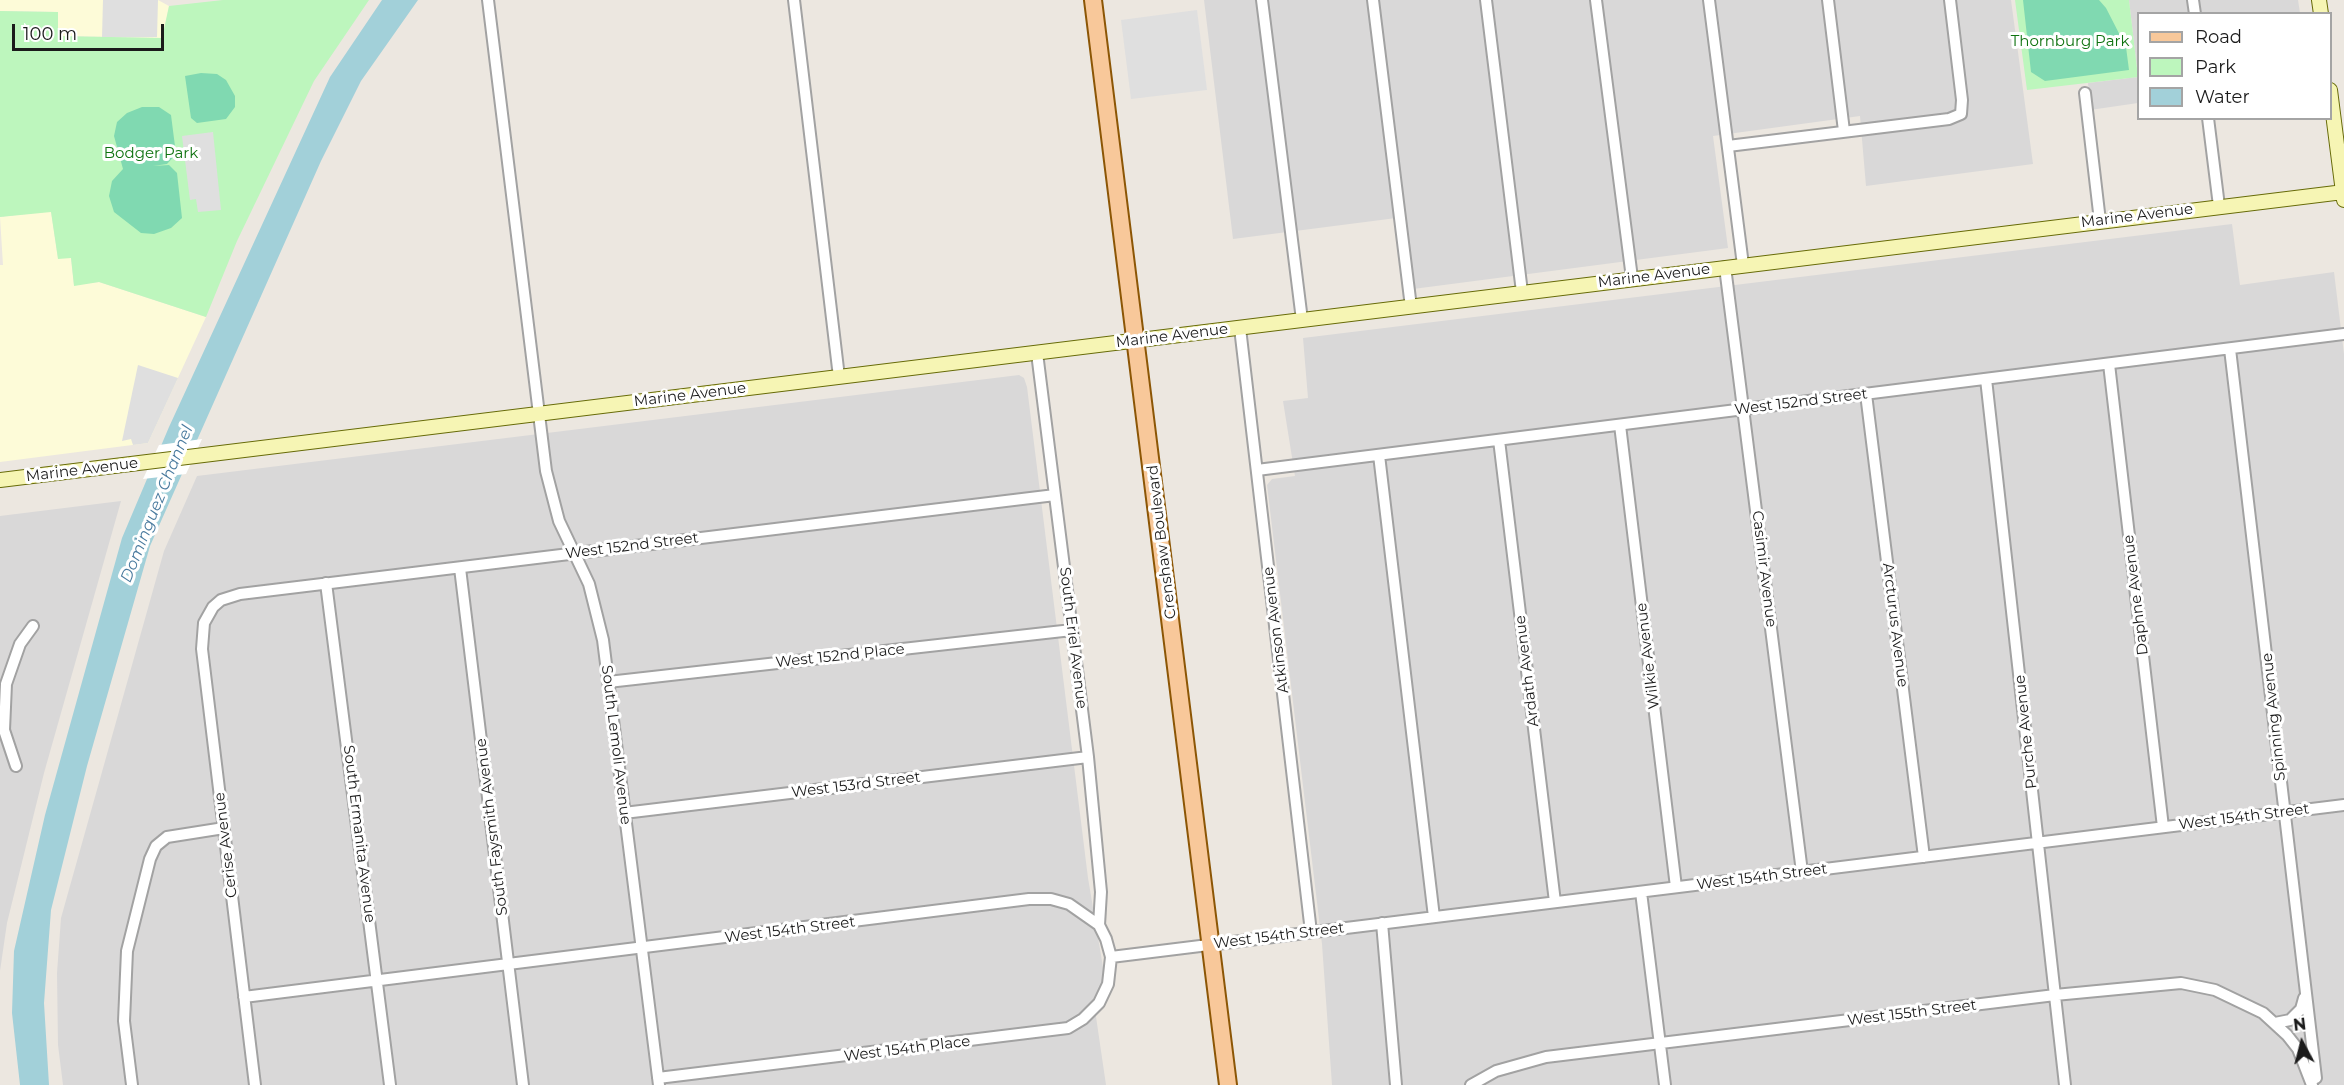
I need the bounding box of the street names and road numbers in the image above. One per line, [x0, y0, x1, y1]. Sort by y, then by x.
street label: Marine Avenue [2080, 200, 2194, 232]
street label: Marine Avenue [1597, 260, 1711, 292]
street label: Marine Avenue [1115, 320, 1229, 352]
street label: Marine Avenue [633, 379, 747, 411]
street label: West 152nd Street [1733, 385, 1869, 419]
street label: Marine Avenue [25, 454, 139, 486]
street label: Crenshaw Boulevard [1144, 464, 1180, 620]
street label: Casimir Avenue [1748, 510, 1780, 628]
street label: West 152nd Street [564, 529, 700, 563]
street label: Daphne Avenue [2120, 534, 2152, 656]
street label: Arcturus Avenue [1878, 562, 1912, 688]
street label: South Eriel Avenue [1055, 566, 1091, 710]
street label: Atkinson Avenue [1259, 566, 1293, 694]
street label: Wilkie Avenue [1633, 602, 1663, 710]
street label: Ardath Avenue [1511, 614, 1543, 728]
street label: West 152nd Place [774, 640, 906, 672]
street label: Spinning Avenue [2258, 652, 2290, 782]
street label: South Lemoli Avenue [597, 664, 635, 826]
street label: Purche Avenue [2011, 674, 2041, 790]
street label: South Faysmith Avenue [472, 737, 512, 917]
street label: South Ermanita Avenue [339, 744, 379, 924]
street label: West 153rd Street [790, 768, 922, 802]
street label: Cerise Avenue [211, 791, 241, 899]
street label: West 154th Street [2178, 800, 2310, 834]
street label: West 154th Street [1696, 860, 1828, 894]
street label: West 154th Street [724, 913, 856, 947]
street label: West 154th Street [1213, 919, 1345, 953]
street label: West 155th Street [1846, 996, 1978, 1030]
street label: West 154th Place [843, 1032, 971, 1066]

